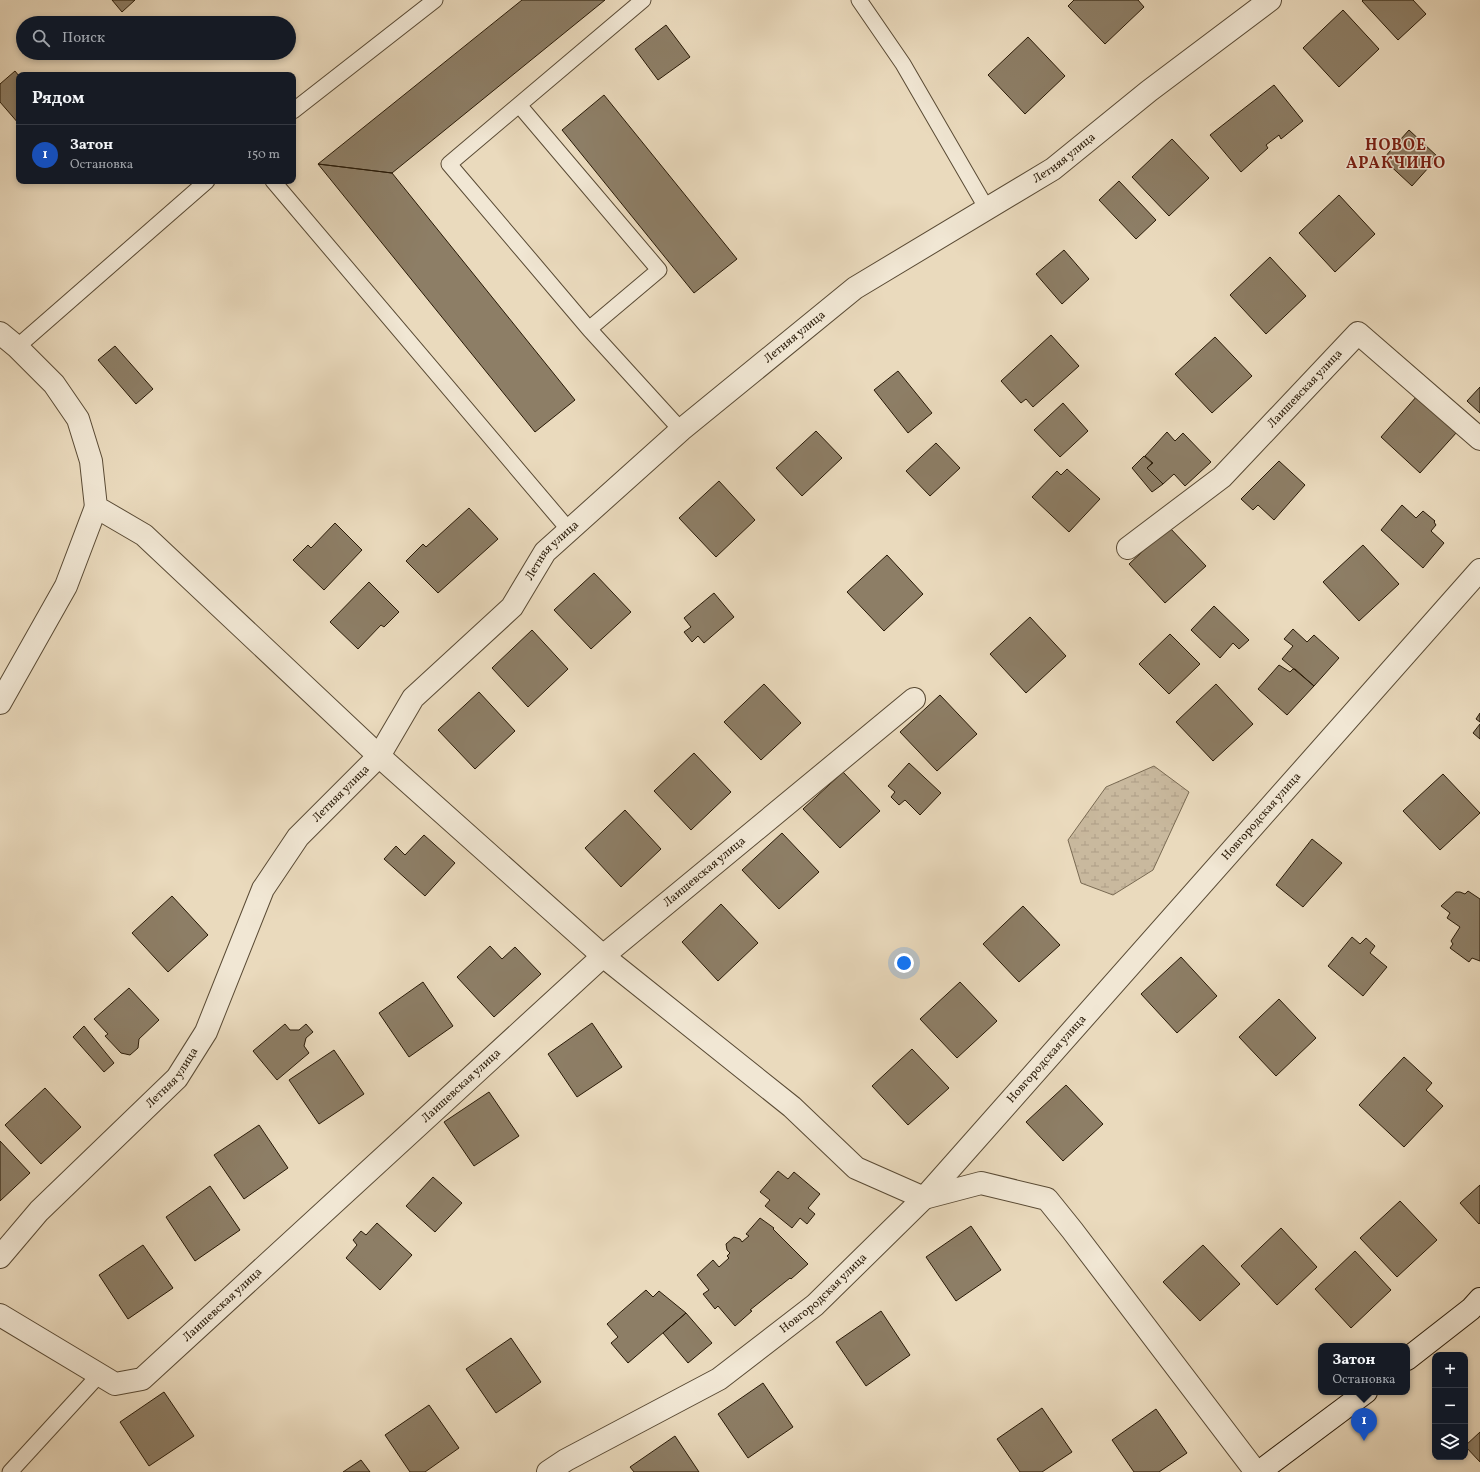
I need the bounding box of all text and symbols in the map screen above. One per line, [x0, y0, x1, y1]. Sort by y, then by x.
search box [16, 16, 296, 60]
icon: search [30, 27, 52, 49]
text: Поиск [62, 28, 105, 49]
text: Рядом [32, 87, 85, 110]
street label: Летняя улица [1030, 129, 1099, 187]
text: Затон [70, 135, 113, 156]
district label: НОВОЕ АРАКЧИНО [1346, 135, 1446, 175]
text: 1 [42, 146, 48, 164]
text: 150 m [247, 146, 280, 164]
text: Остановка [70, 156, 133, 174]
street label: Летняя улица [761, 307, 829, 367]
street label: Лаишевская улица [1264, 346, 1346, 432]
street label: Летняя улица [522, 517, 583, 583]
street label: Летняя улица [309, 762, 373, 826]
street label: Новгородская улица [1218, 769, 1305, 864]
street label: Лаишевская улица [660, 833, 749, 911]
your location [894, 953, 914, 973]
street label: Новгородская улица [1004, 1012, 1090, 1107]
street label: Летняя улица [142, 1044, 202, 1112]
street label: Лаишевская улица [418, 1045, 505, 1127]
street label: Новгородская улица [777, 1250, 871, 1337]
street label: Лаишевская улица [179, 1264, 266, 1346]
popup [1318, 1343, 1410, 1395]
text: Затон [1332, 1350, 1375, 1371]
map controls [1432, 1352, 1468, 1460]
button: + [1432, 1352, 1468, 1388]
text: Остановка [1332, 1371, 1396, 1389]
button: − [1432, 1388, 1468, 1424]
pin: 1 [1351, 1408, 1377, 1441]
button: layers [1432, 1424, 1468, 1460]

